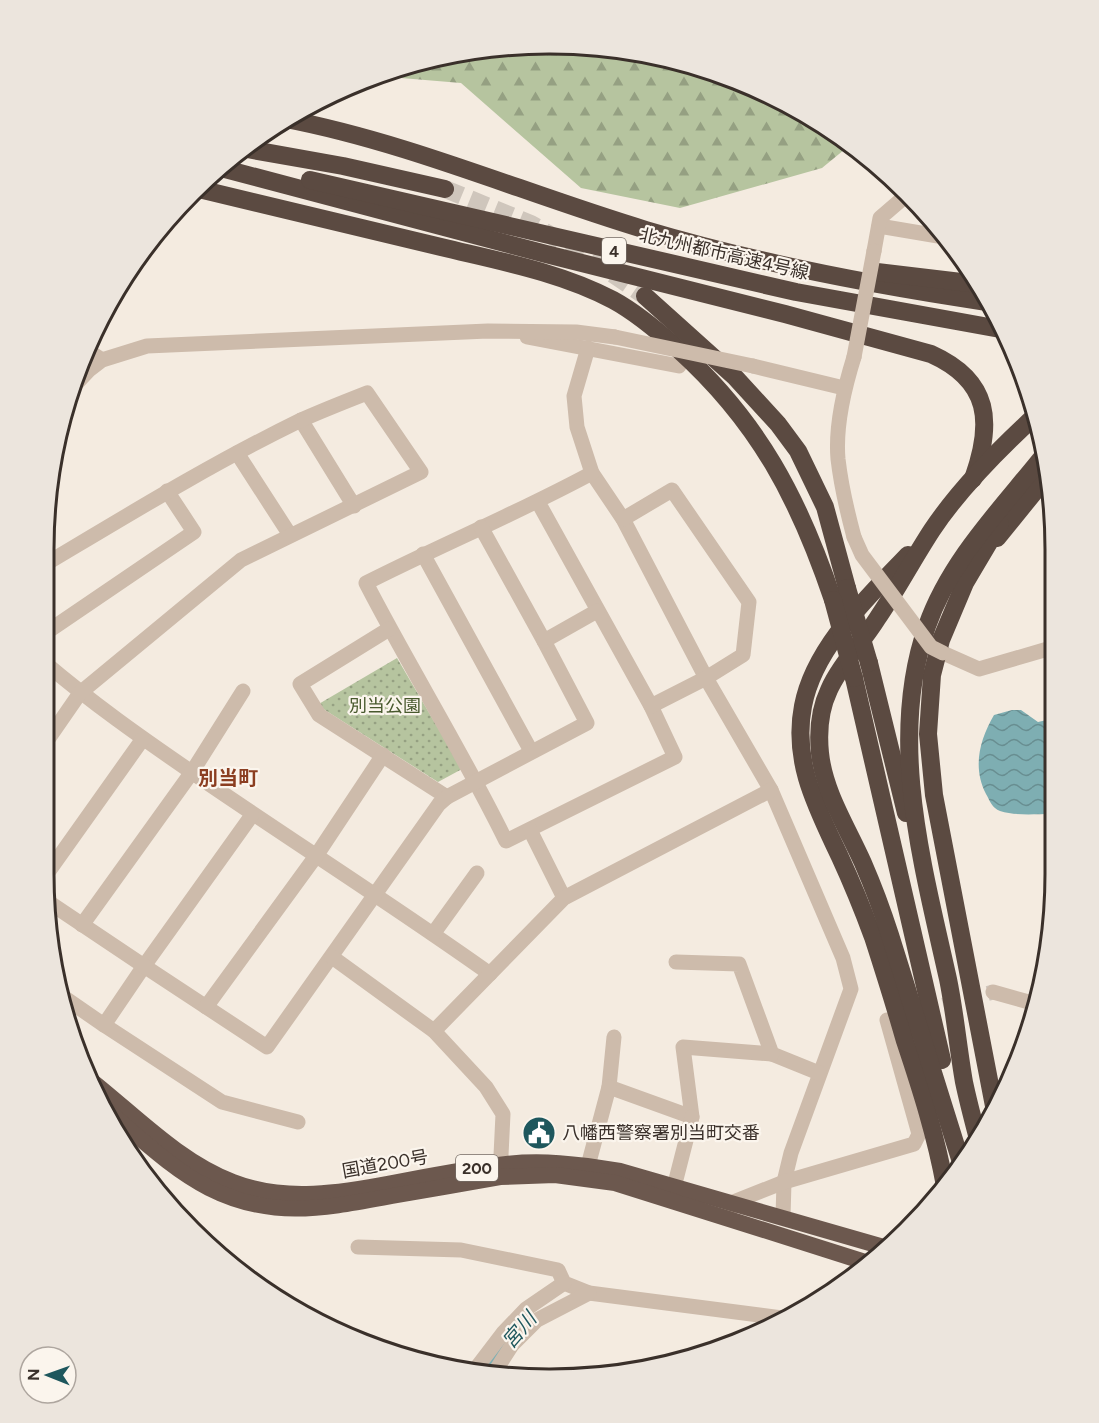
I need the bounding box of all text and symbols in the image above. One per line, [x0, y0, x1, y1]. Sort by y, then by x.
street label: 北九州都市高速4号線 [637, 224, 811, 284]
road number: 4 [602, 238, 626, 264]
park label: 別当公園 [349, 695, 421, 717]
district label: 別当町 [198, 766, 258, 790]
public building icon: 八幡西警察署別当町交番 [521, 1115, 557, 1151]
place label: 八幡西警察署別当町交番 [562, 1122, 760, 1144]
street label: 国道200号 [340, 1146, 430, 1182]
road number: 200 [456, 1155, 498, 1181]
water label: 宮川 [497, 1306, 542, 1353]
north arrow [18, 1345, 78, 1405]
text: N [24, 1368, 43, 1381]

